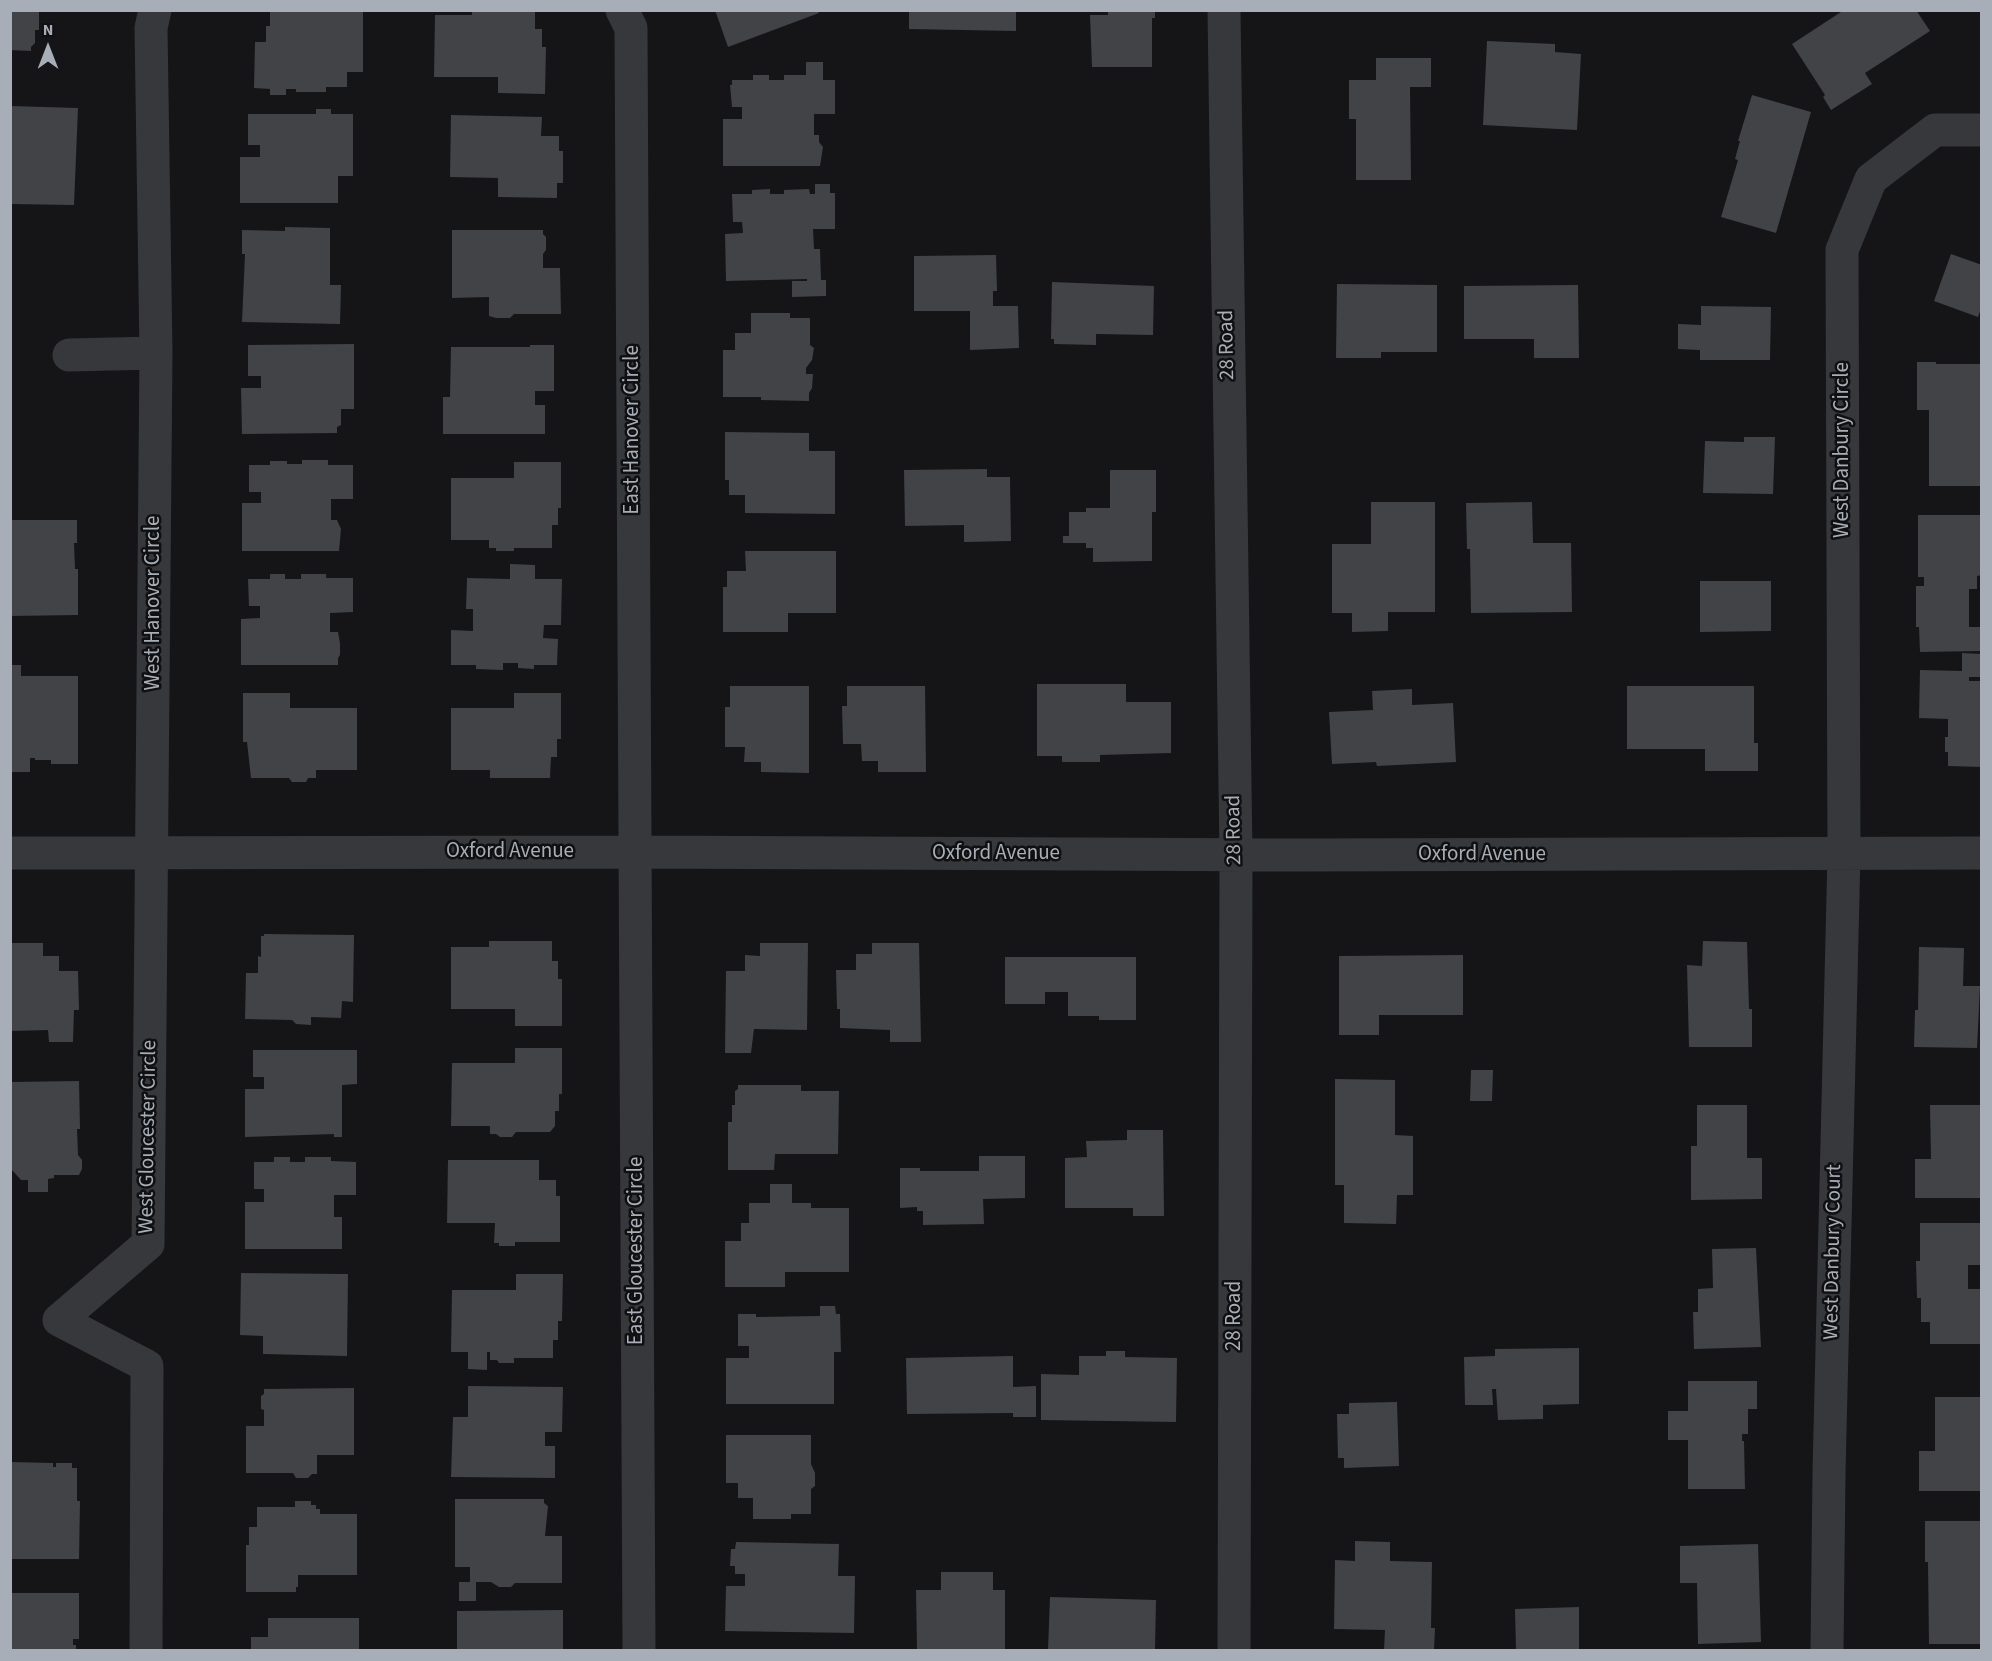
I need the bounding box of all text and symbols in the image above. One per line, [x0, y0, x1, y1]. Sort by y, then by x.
north arrow [18, 18, 78, 78]
text: N [43, 19, 53, 41]
street label: 28 Road [1215, 310, 1241, 380]
street label: East Hanover Circle [620, 345, 646, 515]
street label: West Danbury Circle [1830, 362, 1856, 538]
street label: West Hanover Circle [141, 516, 167, 690]
street label: 28 Road [1222, 795, 1248, 865]
street label: Oxford Avenue [446, 839, 574, 865]
street label: Oxford Avenue [932, 841, 1060, 867]
street label: Oxford Avenue [1418, 842, 1546, 868]
street label: West Gloucester Circle [135, 1040, 163, 1234]
street label: East Gloucester Circle [624, 1157, 650, 1345]
street label: West Danbury Court [1820, 1164, 1848, 1340]
street label: 28 Road [1222, 1281, 1248, 1351]

